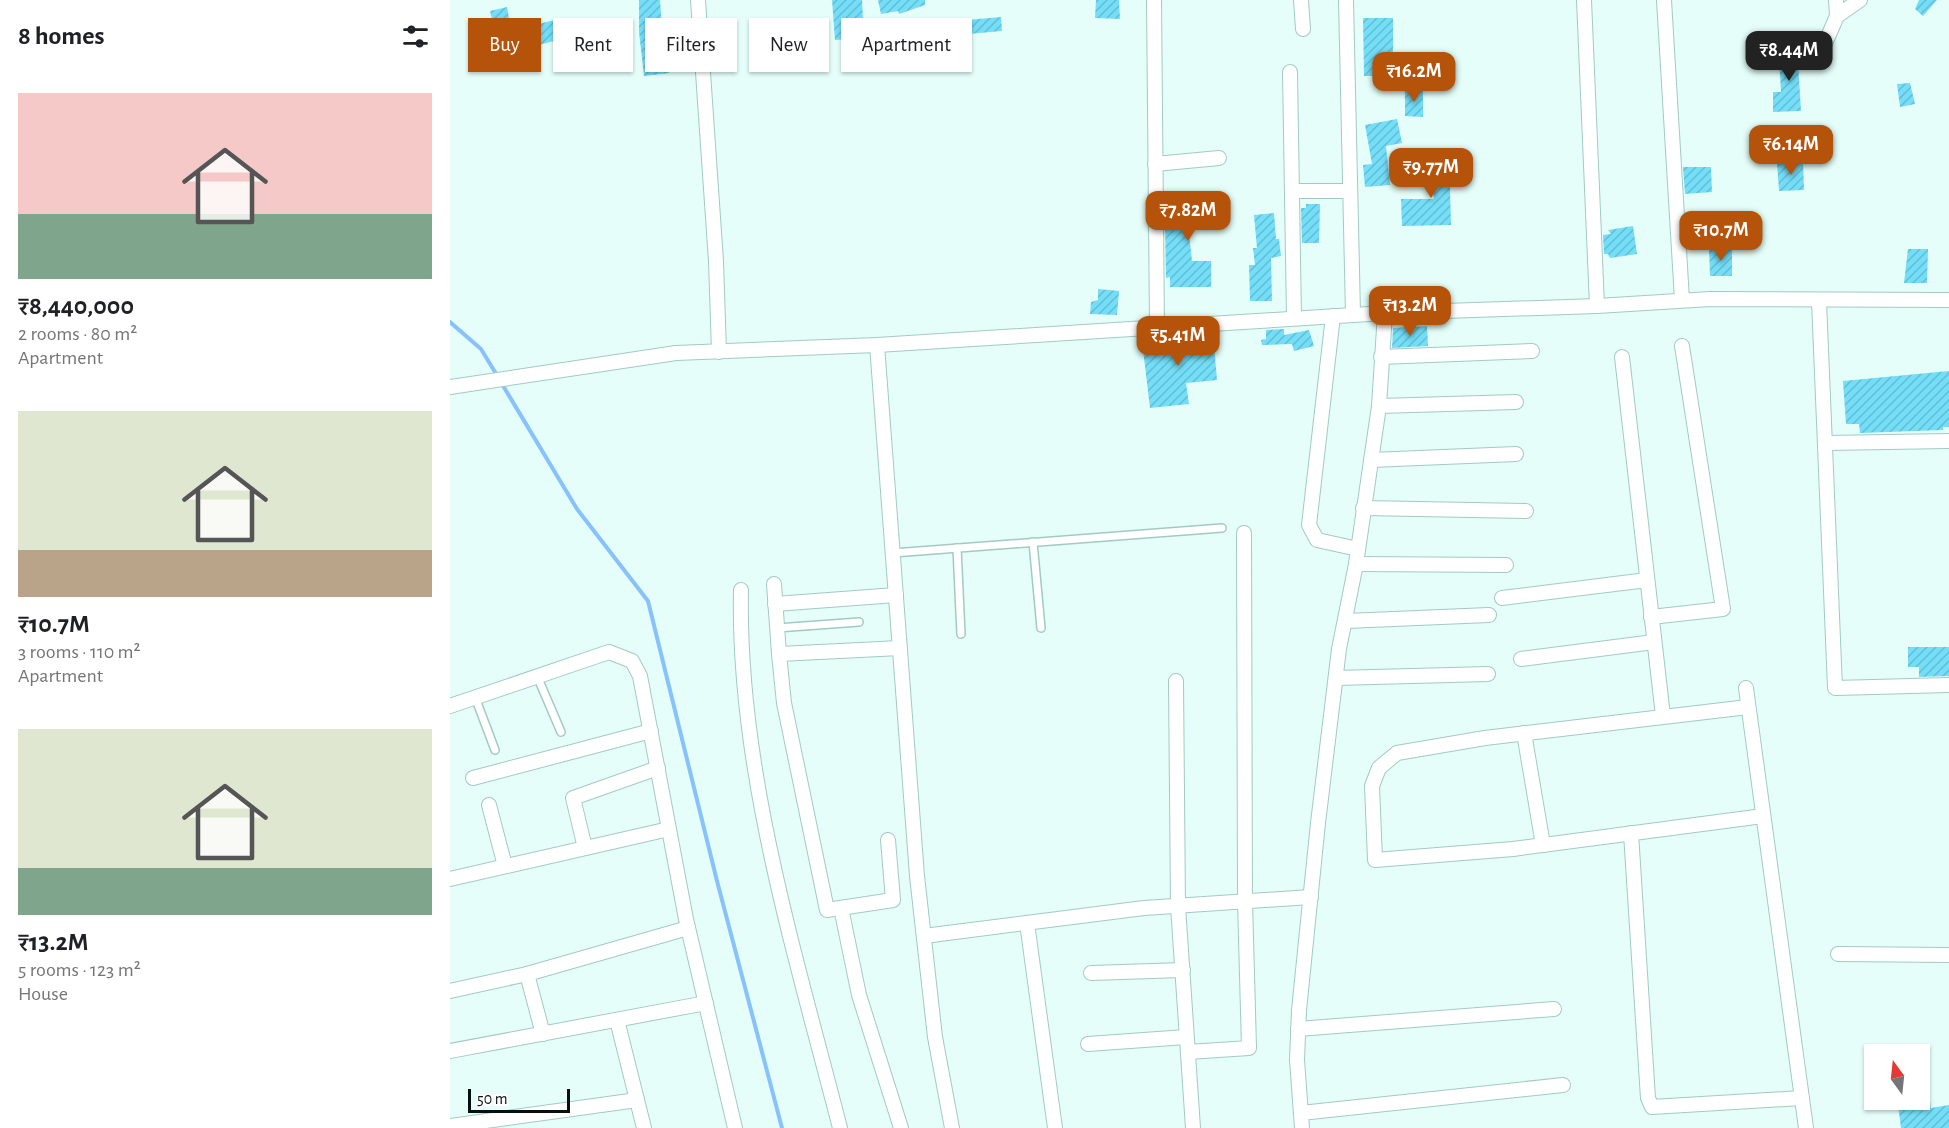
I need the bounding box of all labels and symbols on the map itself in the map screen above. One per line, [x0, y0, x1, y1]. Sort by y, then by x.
pin: ₹8.44M [1740, 31, 1838, 82]
pin: ₹16.2M [1365, 52, 1463, 103]
pin: ₹6.14M [1742, 125, 1840, 176]
pin: ₹9.77M [1382, 148, 1480, 199]
pin: ₹7.82M [1139, 191, 1237, 242]
pin: ₹10.7M [1672, 211, 1770, 262]
pin: ₹13.2M [1361, 286, 1459, 337]
pin: ₹5.41M [1129, 316, 1227, 367]
north arrow [1864, 1044, 1930, 1110]
scale bar [468, 1086, 570, 1114]

